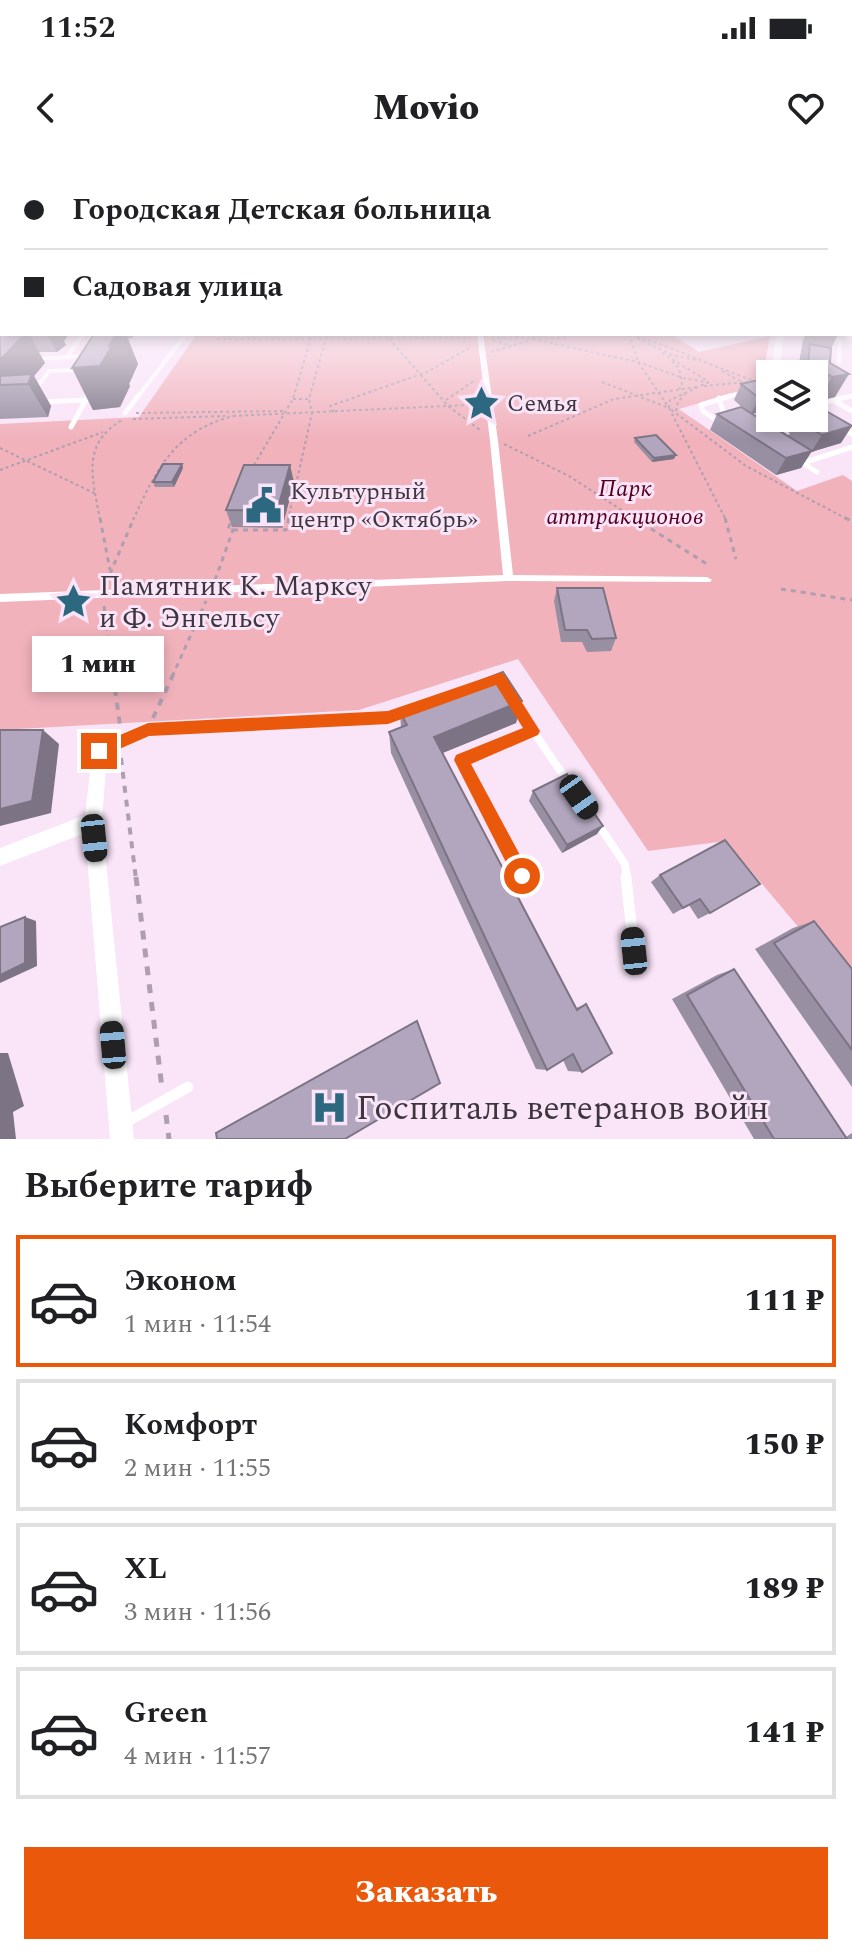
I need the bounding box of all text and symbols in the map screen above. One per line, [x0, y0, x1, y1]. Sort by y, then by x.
text: 11:52 [40, 5, 115, 51]
text: Movio [373, 81, 479, 136]
icon: back [24, 86, 68, 130]
icon: heart [784, 86, 828, 130]
text: Городская Детская больница [72, 187, 491, 233]
text: Садовая улица [72, 264, 283, 310]
map controls [756, 360, 828, 432]
button: layers [756, 360, 828, 432]
place icon: Семья [462, 384, 500, 422]
place label: Семья [507, 386, 578, 422]
park label: Парк аттракционов [546, 471, 704, 535]
place label: Культурный центр «Октябрь» [290, 474, 478, 538]
public building icon: Культурный центр «Октябрь» [245, 486, 283, 524]
place label: Памятник К. Марксу и Ф. Энгельсу [99, 565, 373, 640]
place icon: Памятник К. Марксу и Ф. Энгельсу [54, 582, 92, 620]
callout: 1 мин [33, 635, 165, 691]
text: 1 мин [60, 644, 136, 684]
route end [81, 733, 117, 769]
car [555, 770, 603, 824]
car [80, 813, 108, 863]
route start [504, 858, 540, 894]
car [620, 926, 648, 976]
car [99, 1020, 127, 1070]
place label: Госпиталь ветеранов войн [356, 1083, 769, 1135]
hospital icon: Госпиталь ветеранов войн [311, 1088, 349, 1126]
text: Выберите тариф [24, 1159, 313, 1214]
text: Эконом [124, 1258, 237, 1304]
icon: car [28, 1265, 100, 1337]
text: 111 ₽ [745, 1278, 824, 1324]
text: 1 мин · 11:54 [124, 1304, 271, 1344]
text: Комфорт [124, 1402, 257, 1448]
icon: car [28, 1409, 100, 1481]
text: 150 ₽ [745, 1422, 824, 1468]
text: 2 мин · 11:55 [124, 1448, 271, 1488]
text: XL [124, 1546, 167, 1592]
icon: car [28, 1553, 100, 1625]
text: 189 ₽ [745, 1566, 824, 1612]
text: 3 мин · 11:56 [124, 1592, 271, 1632]
text: Green [124, 1690, 208, 1736]
icon: car [28, 1697, 100, 1769]
text: 141 ₽ [745, 1710, 824, 1756]
text: 4 мин · 11:57 [124, 1736, 271, 1776]
button: Заказать [24, 1847, 828, 1939]

